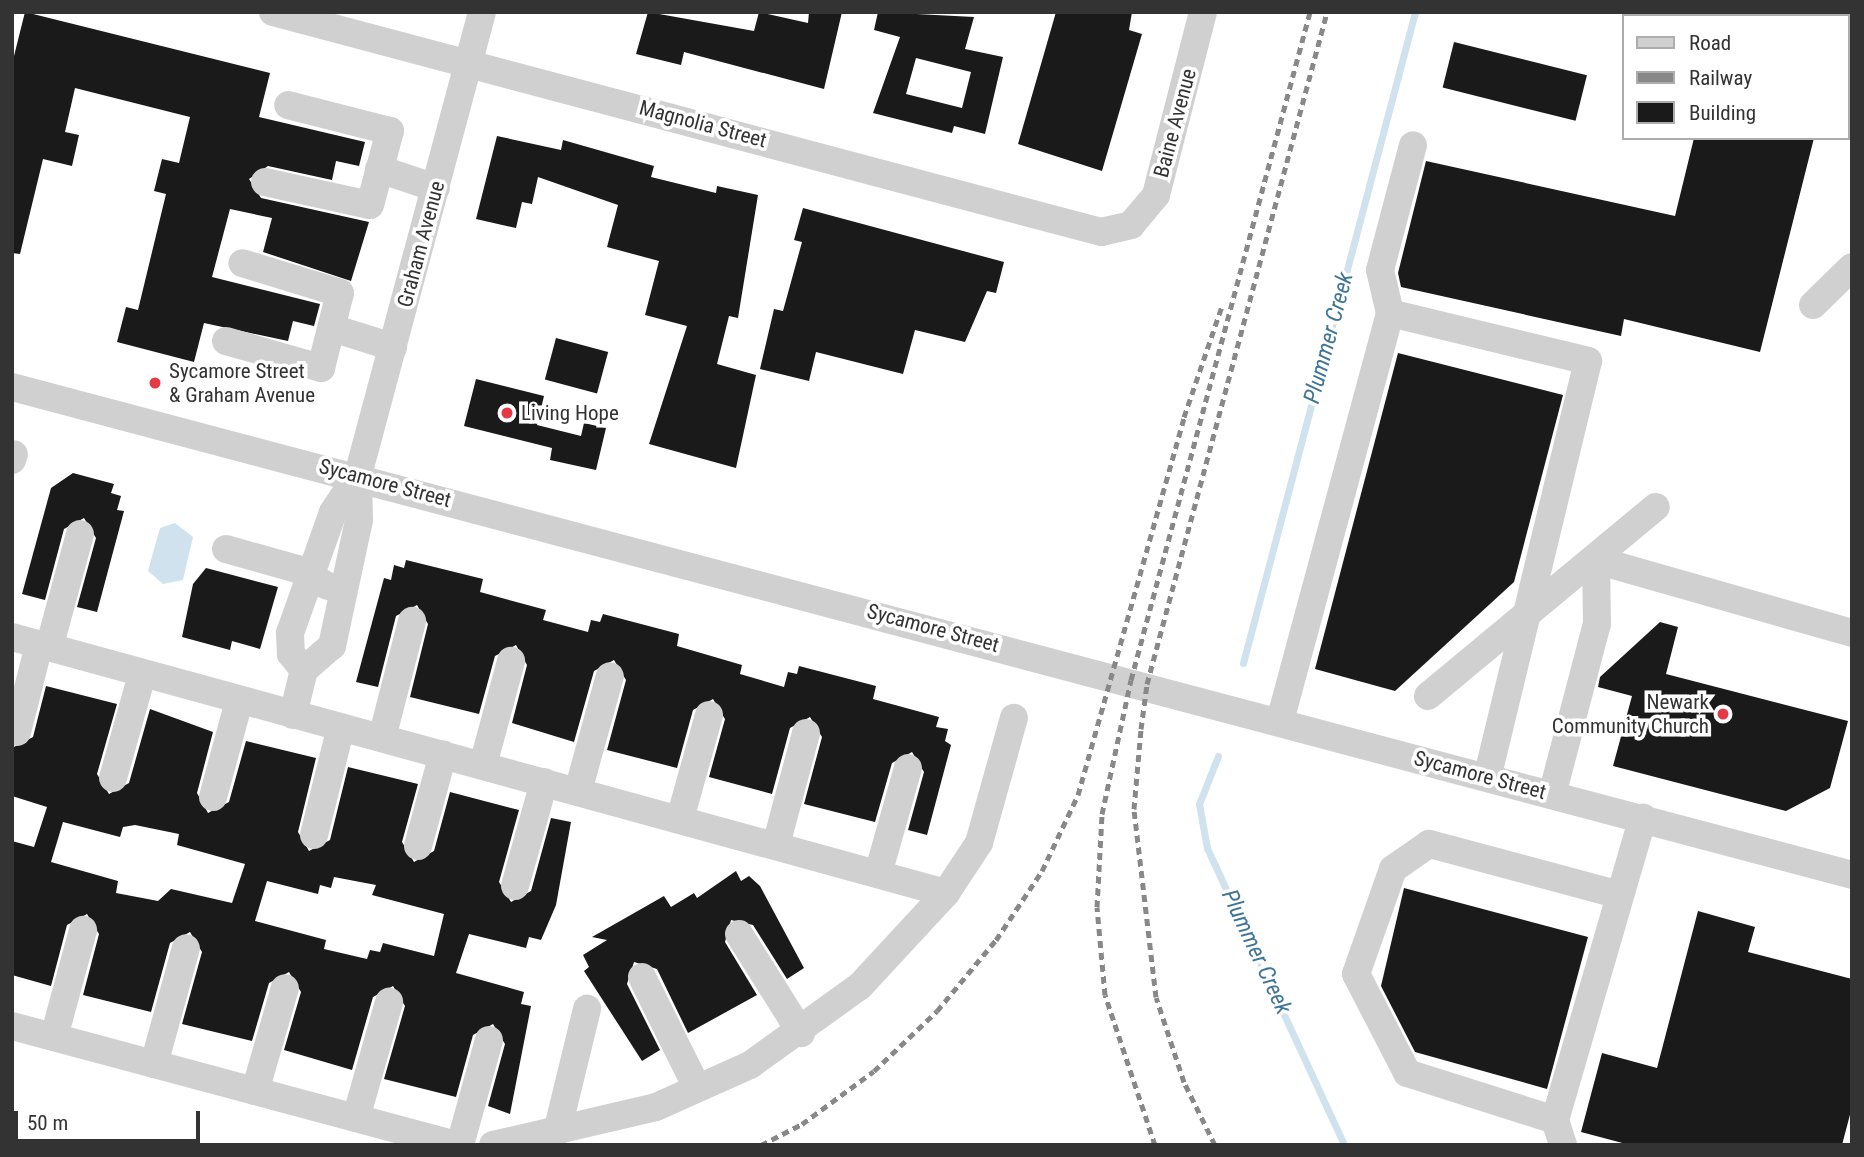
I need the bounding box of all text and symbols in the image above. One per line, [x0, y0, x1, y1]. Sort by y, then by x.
legend [1622, 14, 1850, 140]
text: Road [1689, 31, 1731, 55]
street label: Baine Avenue [1148, 66, 1202, 180]
text: Railway [1689, 66, 1752, 90]
street label: Magnolia Street [637, 95, 769, 153]
text: Building [1689, 101, 1756, 125]
street label: Graham Avenue [392, 178, 450, 310]
water label: Plummer Creek [1298, 269, 1360, 407]
place label: Sycamore Street & Graham Avenue [169, 358, 315, 408]
marker: Sycamore Street & Graham Avenue [147, 375, 163, 391]
place label: Living Hope [521, 400, 619, 426]
marker: Living Hope [499, 405, 515, 421]
street label: Sycamore Street [316, 453, 454, 513]
street label: Sycamore Street [864, 598, 1002, 658]
place label: Newark Community Church [1552, 689, 1709, 739]
marker: Newark Community Church [1715, 706, 1731, 722]
street label: Sycamore Street [1411, 745, 1549, 805]
water label: Plummer Creek [1215, 885, 1297, 1019]
scale bar [18, 1098, 203, 1142]
text: 50 m [27, 1111, 68, 1135]

